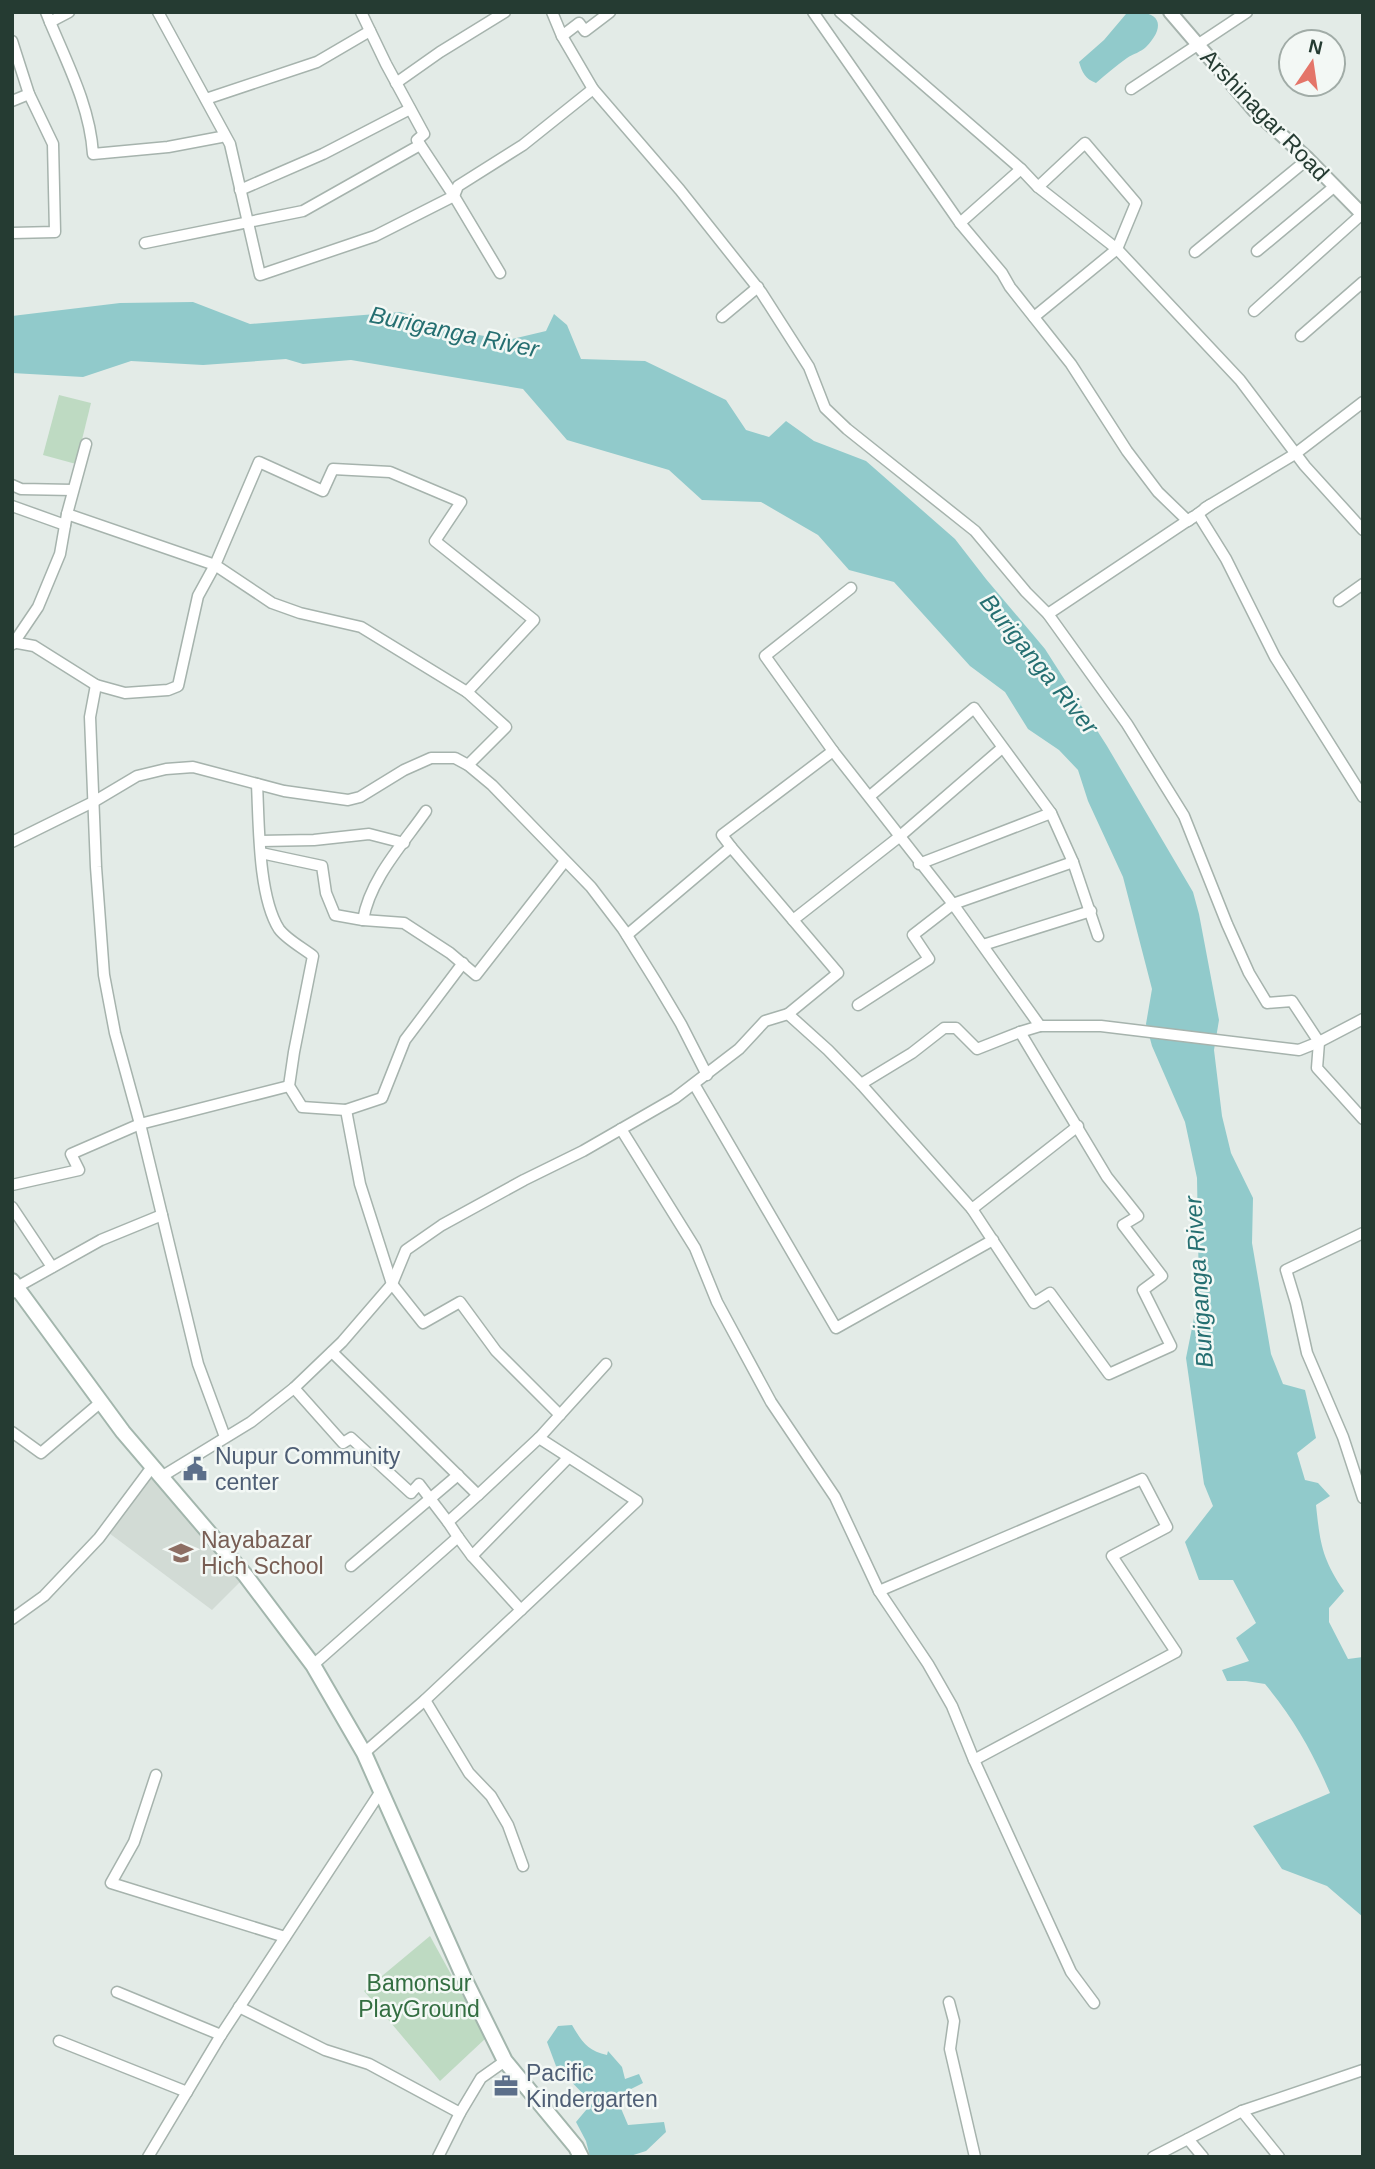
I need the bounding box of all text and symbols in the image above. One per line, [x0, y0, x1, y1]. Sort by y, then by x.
north arrow [1277, 28, 1347, 98]
text: N [1307, 35, 1325, 59]
street label: Arshinagar Road [1196, 44, 1334, 186]
water label: Buriganga River [367, 300, 542, 363]
water label: Buriganga River [975, 588, 1105, 740]
water label: Buriganga River [1179, 1194, 1218, 1369]
place label: Nupur Community center [215, 1443, 401, 1495]
public building icon: Nupur Community center [181, 1455, 209, 1483]
place label: Nayabazar Hich School [201, 1527, 324, 1579]
school or university icon: Nayabazar Hich School [167, 1539, 195, 1567]
park label: Bamonsur PlayGround [358, 1970, 480, 2022]
place label: Pacific Kindergarten [526, 2060, 658, 2112]
office icon: Pacific Kindergarten [492, 2072, 520, 2100]

